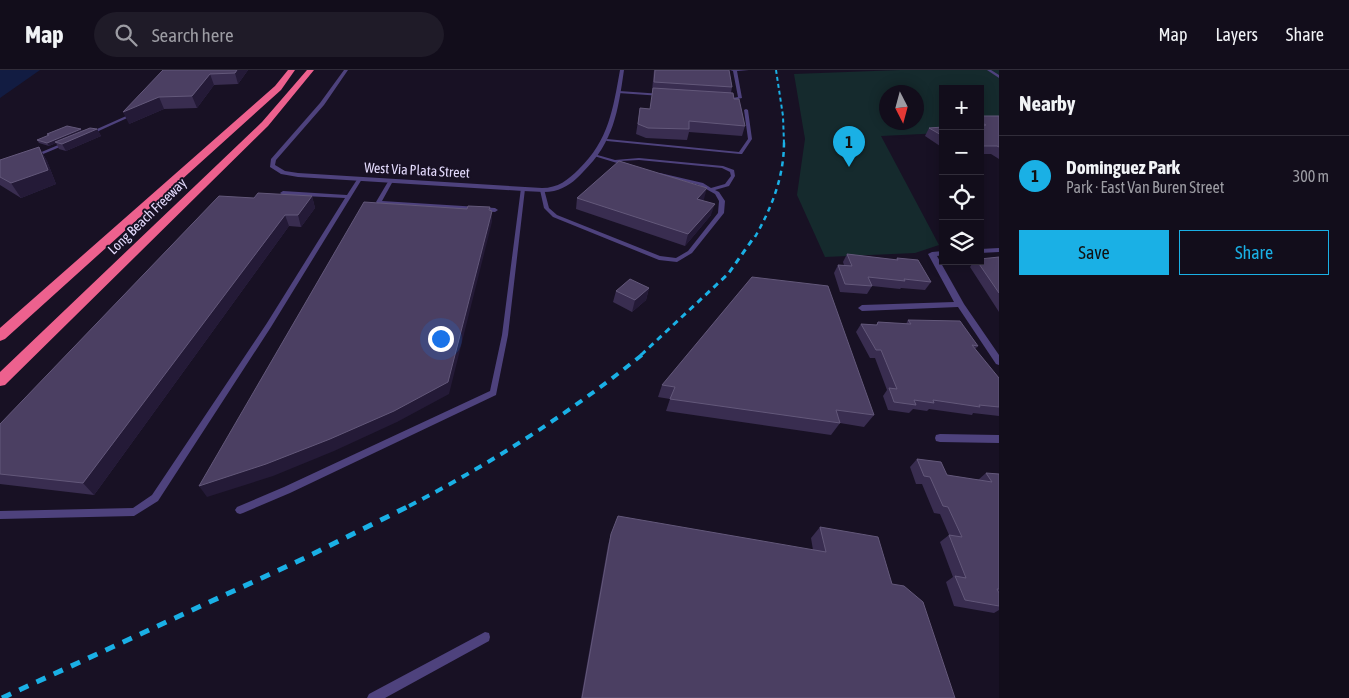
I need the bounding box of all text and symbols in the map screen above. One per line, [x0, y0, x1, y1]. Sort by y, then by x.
search box [94, 12, 444, 57]
text: Map [25, 21, 64, 48]
icon: search [112, 21, 140, 49]
text: Search here [152, 24, 234, 46]
text: Map [1158, 24, 1187, 45]
text: Layers [1215, 24, 1258, 45]
text: Share [1286, 24, 1324, 45]
north arrow [879, 85, 924, 130]
map controls [939, 85, 984, 265]
button: + [939, 85, 984, 130]
text: Nearby [1019, 91, 1075, 115]
pin: 1 [833, 126, 865, 167]
button: − [939, 130, 984, 175]
text: Dominguez Park [1066, 156, 1180, 178]
street label: West Via Plata Street [364, 159, 470, 181]
text: 1 [1031, 167, 1039, 185]
text: 300 m [1293, 167, 1329, 185]
street label: Long Beach Freeway [105, 174, 190, 257]
button: locate [939, 175, 984, 220]
text: Park · East Van Buren Street [1066, 178, 1224, 196]
button: layers [939, 220, 984, 265]
button: Save [1019, 230, 1169, 275]
button: Share [1179, 230, 1329, 275]
your location [428, 326, 454, 352]

